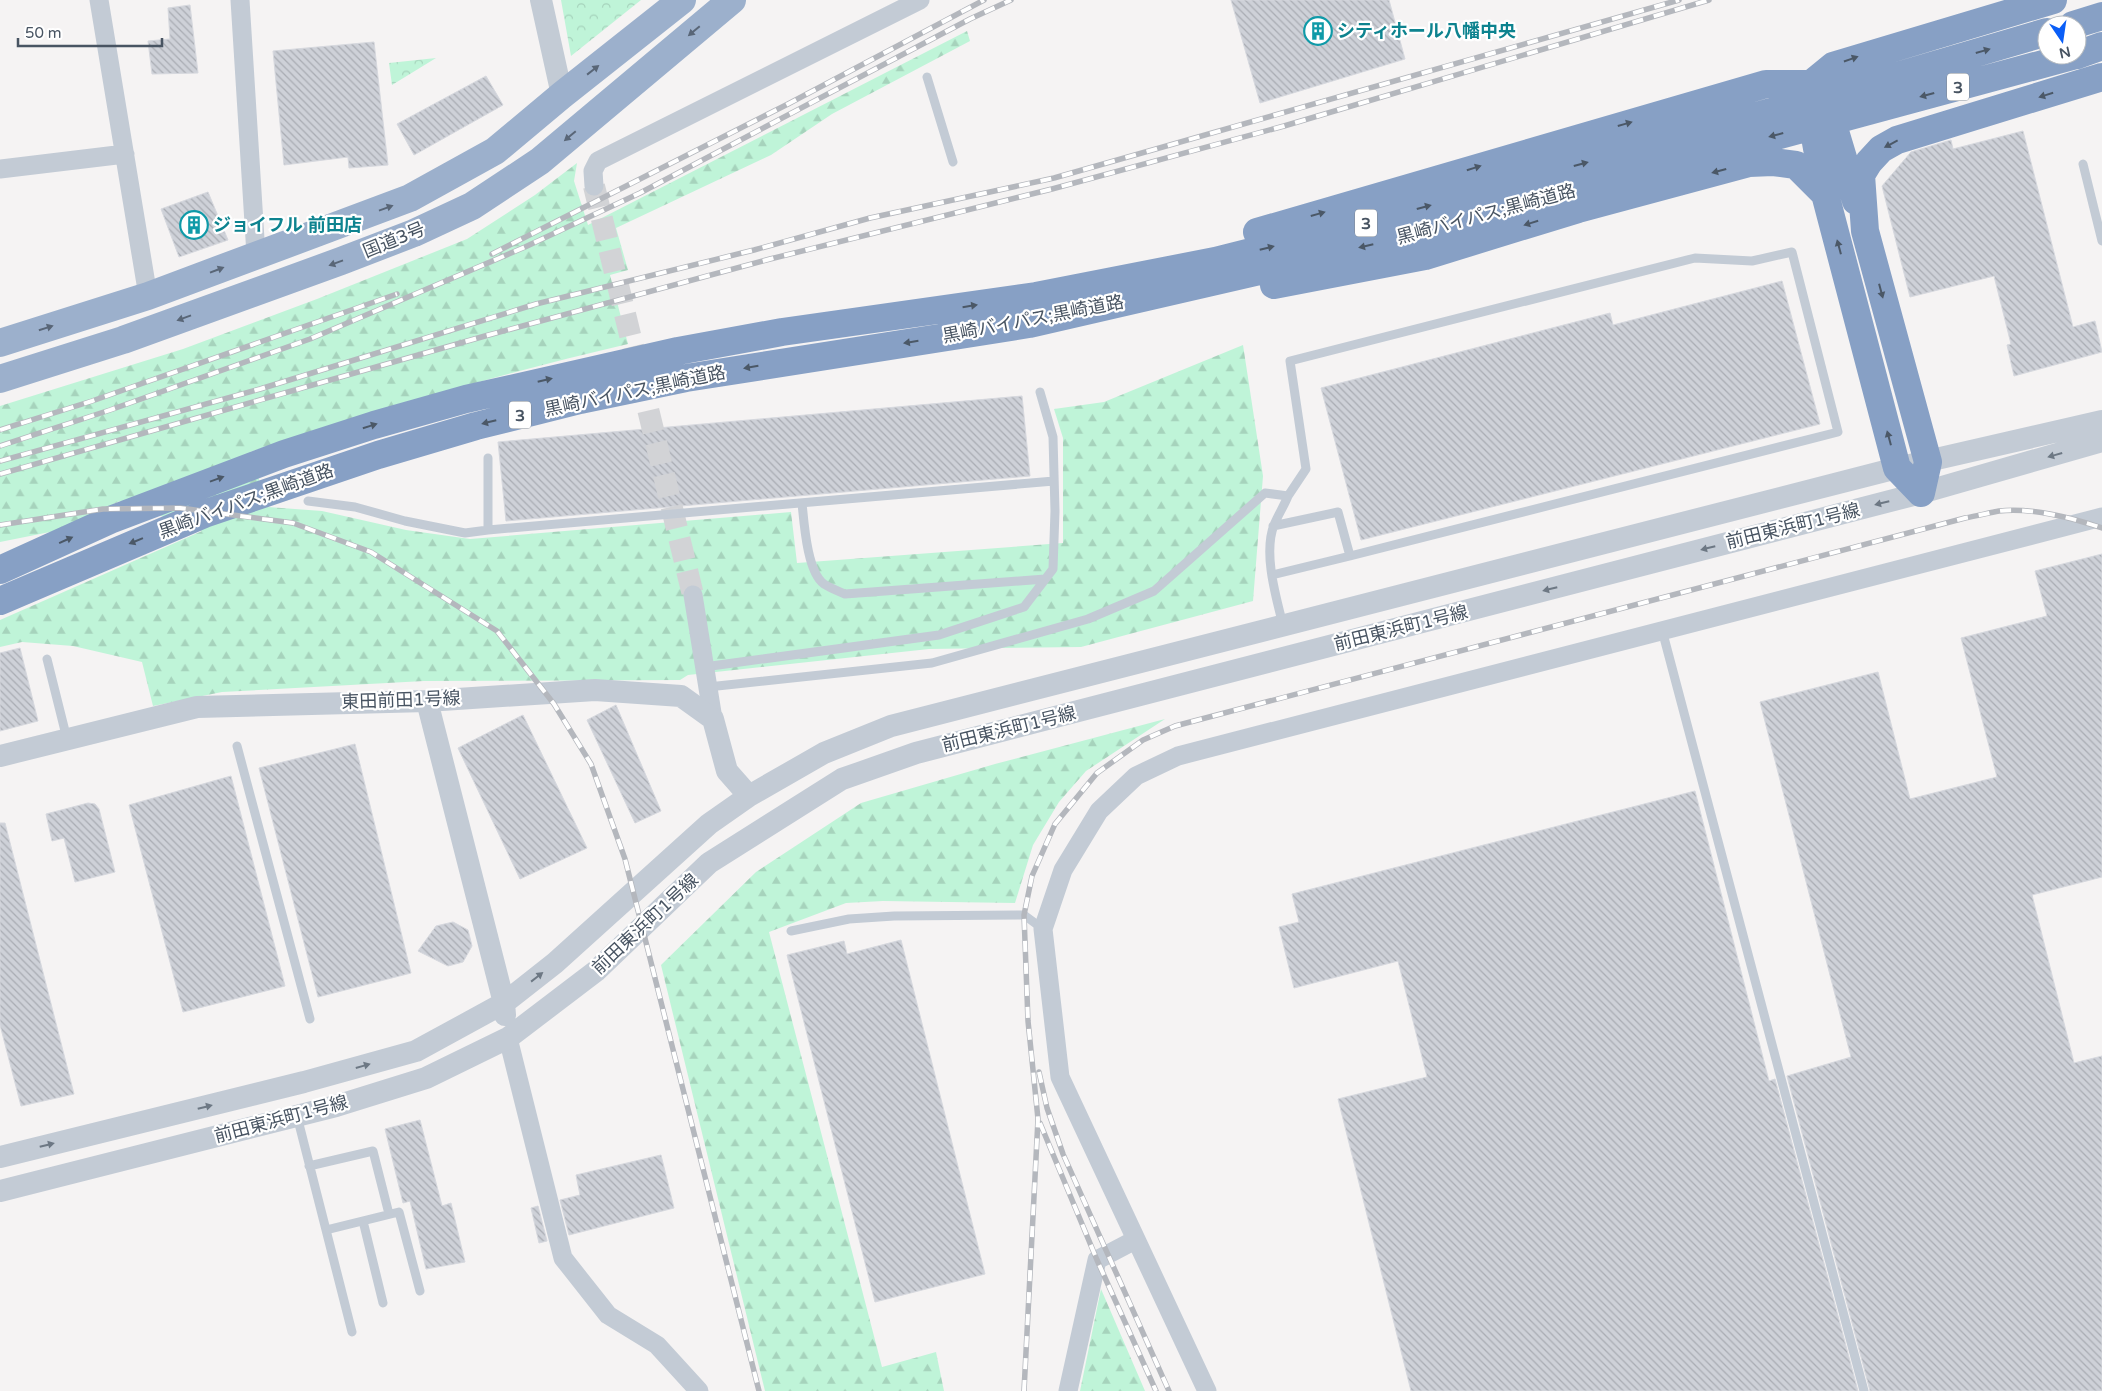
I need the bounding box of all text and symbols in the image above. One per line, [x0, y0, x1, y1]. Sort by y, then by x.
scale bar [18, 15, 161, 47]
north arrow [2037, 15, 2087, 65]
building icon: シティホール八幡中央 [1303, 16, 1333, 46]
place label: シティホール八幡中央 [1337, 20, 1516, 42]
text: 50 m [25, 24, 62, 42]
one-way arrow [688, 26, 701, 37]
text: N [2057, 43, 2072, 62]
one-way arrow [1976, 47, 1991, 55]
one-way arrow [1844, 55, 1859, 63]
one-way arrow [586, 65, 599, 76]
road number: 3 [1947, 74, 1969, 100]
one-way arrow [1920, 91, 1935, 99]
one-way arrow [2038, 91, 2053, 99]
one-way arrow [1618, 119, 1633, 127]
one-way arrow [564, 130, 576, 141]
one-way arrow [1769, 132, 1784, 140]
one-way arrow [1884, 140, 1899, 148]
one-way arrow [1574, 160, 1589, 168]
one-way arrow [1466, 164, 1481, 172]
one-way arrow [1712, 167, 1727, 175]
street label: 黒崎バイパス;黒崎道路 [1394, 180, 1578, 248]
one-way arrow [1417, 203, 1432, 211]
one-way arrow [378, 204, 393, 211]
building icon: ジョイフル 前田店 [179, 210, 209, 240]
one-way arrow [1311, 210, 1326, 218]
road number: 3 [1355, 210, 1377, 237]
place label: ジョイフル 前田店 [213, 214, 362, 236]
street label: 国道3号 [360, 218, 428, 262]
one-way arrow [1523, 219, 1538, 227]
one-way arrow [1835, 239, 1843, 254]
one-way arrow [1358, 242, 1373, 250]
one-way arrow [1260, 244, 1275, 252]
one-way arrow [329, 260, 344, 267]
one-way arrow [209, 266, 224, 273]
one-way arrow [1878, 283, 1886, 298]
street label: 黒崎バイパス;黒崎道路 [940, 291, 1126, 347]
one-way arrow [963, 301, 979, 309]
one-way arrow [176, 315, 191, 322]
one-way arrow [39, 324, 54, 332]
one-way arrow [903, 339, 919, 347]
street label: 黒崎バイパス;黒崎道路 [543, 361, 727, 421]
one-way arrow [742, 364, 758, 372]
one-way arrow [537, 376, 552, 384]
road number: 3 [509, 402, 531, 428]
one-way arrow [482, 418, 497, 426]
one-way arrow [363, 422, 378, 430]
one-way arrow [1885, 430, 1893, 445]
one-way arrow [2048, 451, 2063, 459]
street label: 黒崎バイパス;黒崎道路 [156, 459, 336, 543]
one-way arrow [210, 475, 225, 483]
street label: 前田東浜町1号線 [1724, 499, 1862, 553]
one-way arrow [1874, 499, 1889, 507]
one-way arrow [59, 535, 73, 543]
one-way arrow [129, 538, 143, 546]
one-way arrow [1700, 544, 1715, 552]
one-way arrow [1543, 585, 1558, 593]
street label: 前田東浜町1号線 [1332, 601, 1470, 655]
street label: 東田前田1号線 [341, 687, 461, 713]
street label: 前田東浜町1号線 [940, 702, 1078, 756]
street label: 前田東浜町1号線 [587, 869, 703, 979]
one-way arrow [530, 972, 543, 983]
one-way arrow [355, 1062, 370, 1070]
street label: 前田東浜町1号線 [212, 1091, 350, 1147]
one-way arrow [198, 1103, 213, 1111]
one-way arrow [40, 1141, 55, 1149]

